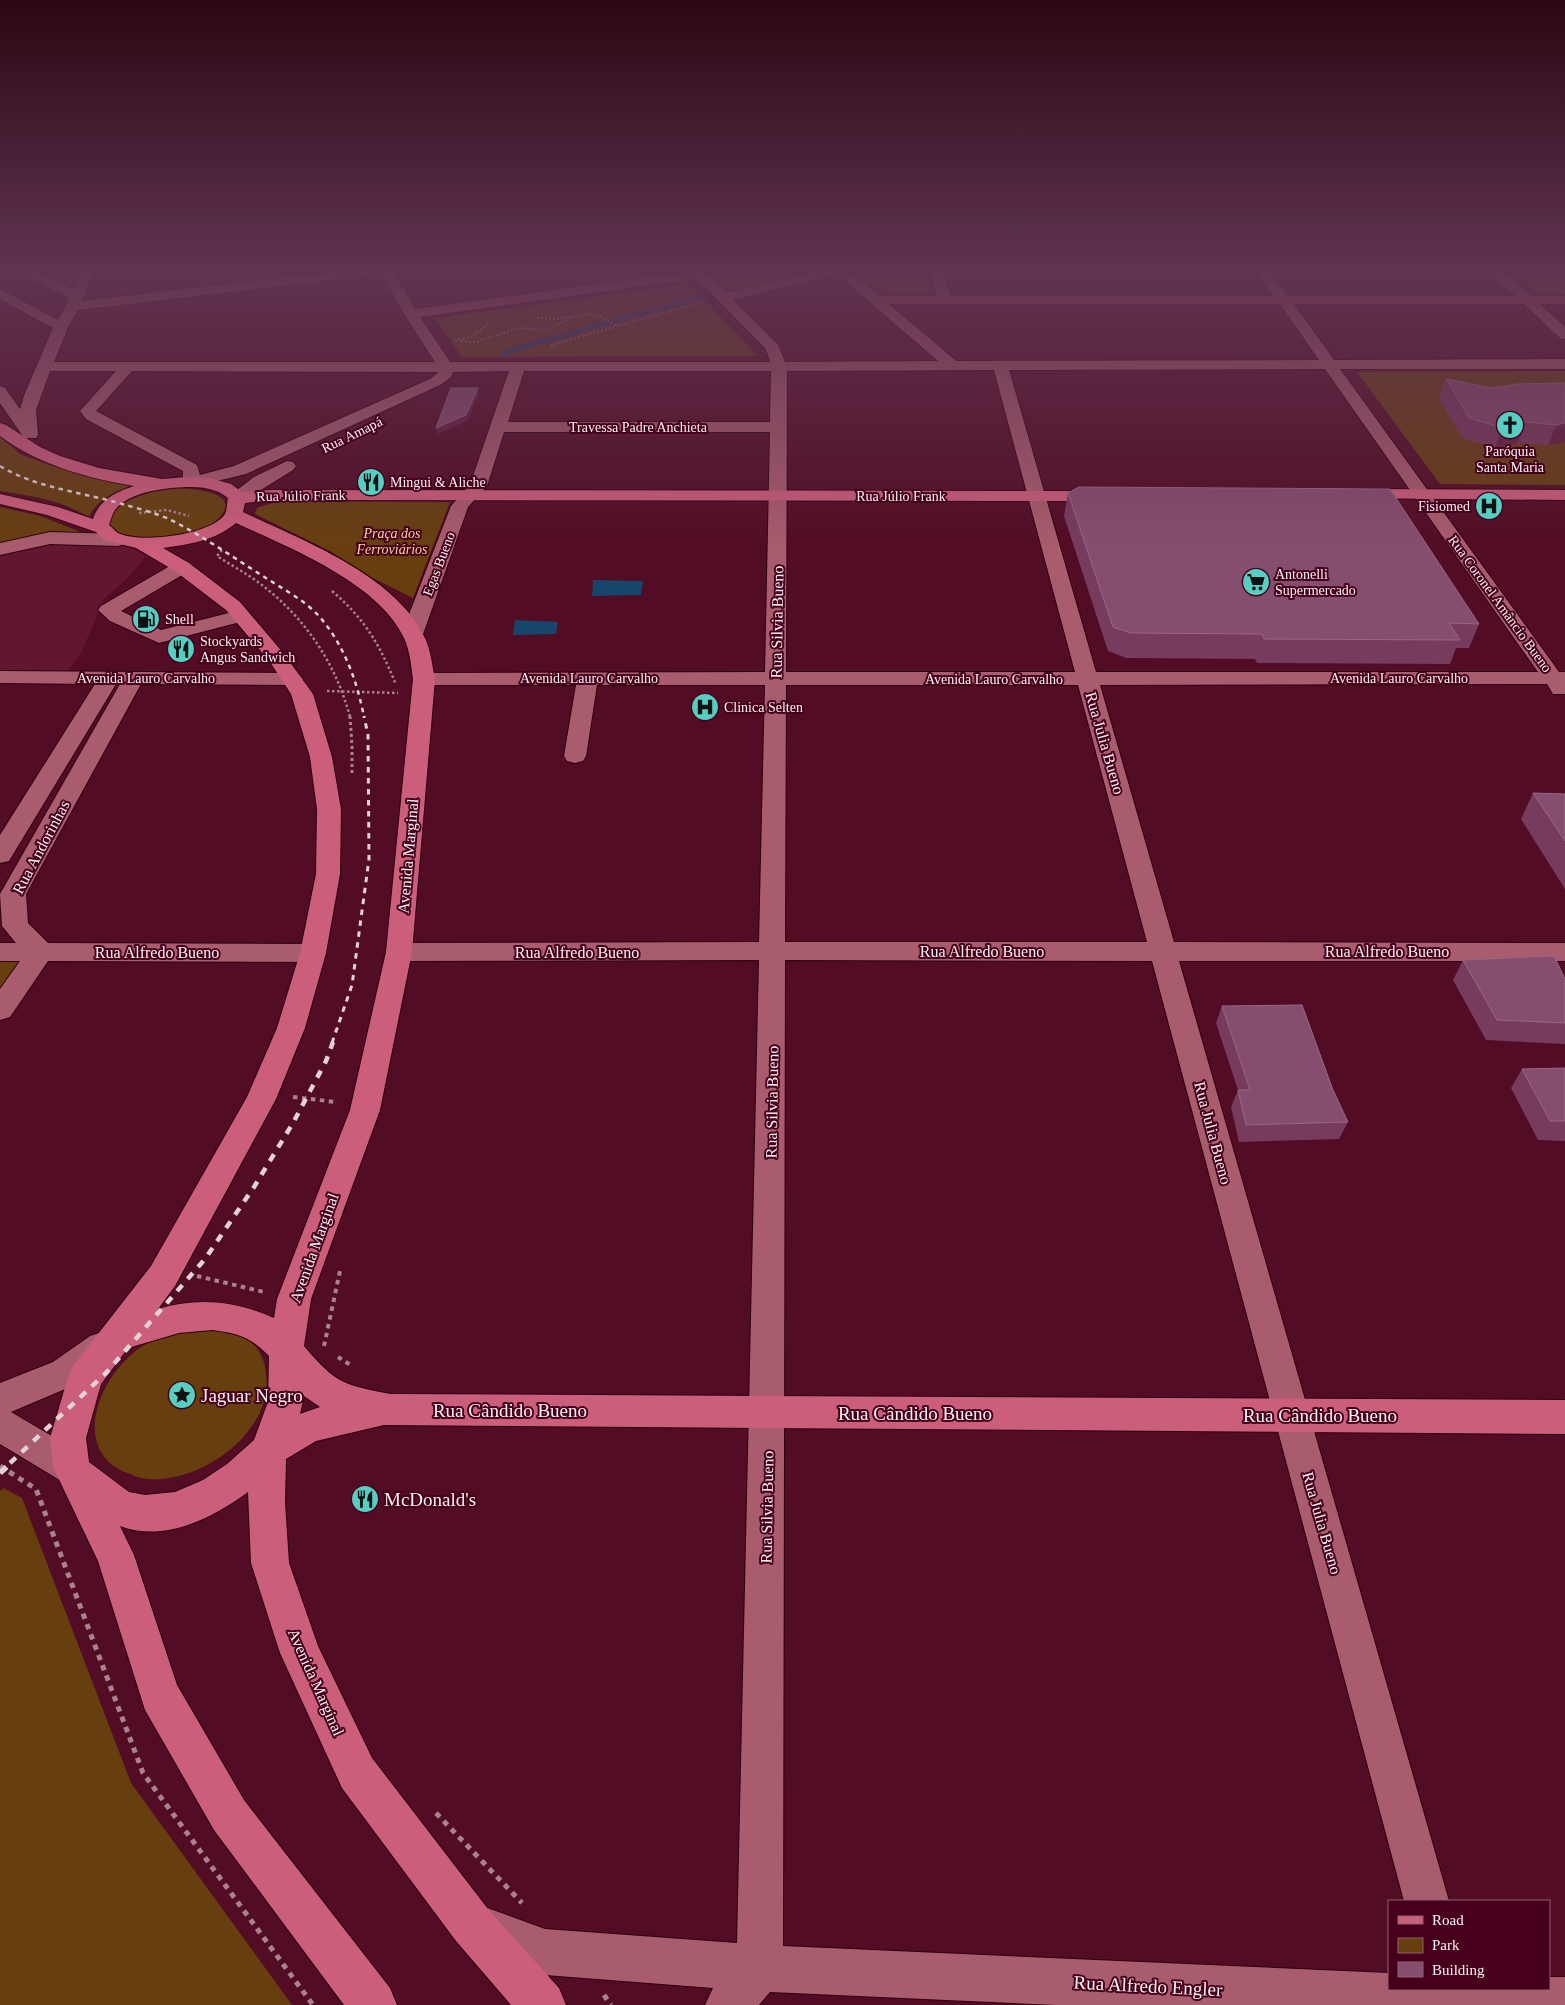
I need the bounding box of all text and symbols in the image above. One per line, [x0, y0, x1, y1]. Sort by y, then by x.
church icon: Paróquia Santa Maria [1495, 410, 1525, 440]
street label: Rua Amapá [319, 414, 386, 456]
street label: Travessa Padre Anchieta [569, 420, 708, 435]
place label: Paróquia Santa Maria [1476, 444, 1545, 475]
restaurant icon: Mingui & Aliche [356, 467, 386, 497]
place label: Mingui & Aliche [390, 475, 486, 490]
street label: Rua Júlio Frank [256, 488, 346, 504]
street label: Rua Júlio Frank [856, 489, 946, 504]
hospital icon: Fisiomed [1474, 491, 1504, 521]
place label: Fisiomed [1418, 499, 1470, 514]
park label: Praça dos Ferroviários [355, 526, 428, 557]
street label: Egas Bueno [420, 530, 458, 598]
street label: Rua Coronel Amâncio Bueno [1445, 533, 1555, 675]
street label: Rua Silvia Bueno [768, 565, 786, 679]
supermarket icon: Antonelli Supermercado [1241, 567, 1271, 597]
place label: Antonelli Supermercado [1275, 567, 1356, 598]
fuel station icon: Shell [131, 604, 161, 634]
place label: Shell [165, 612, 194, 627]
restaurant icon: Stockyards Angus Sandwich [166, 634, 196, 664]
place label: Stockyards Angus Sandwich [200, 634, 295, 665]
street label: Avenida Lauro Carvalho [77, 671, 215, 686]
street label: Avenida Lauro Carvalho [520, 671, 658, 686]
street label: Avenida Lauro Carvalho [1330, 671, 1468, 686]
street label: Avenida Lauro Carvalho [925, 672, 1063, 687]
street label: Rua Julia Bueno [1082, 690, 1128, 796]
hospital icon: Clinica Selten [690, 692, 720, 722]
place label: Clinica Selten [724, 700, 803, 715]
street label: Rua Andorinhas [9, 797, 73, 897]
street label: Avenida Marginal [395, 797, 423, 914]
street label: Rua Alfredo Bueno [920, 943, 1044, 960]
street label: Rua Alfredo Bueno [1325, 943, 1449, 960]
street label: Rua Alfredo Bueno [95, 944, 219, 961]
street label: Rua Alfredo Bueno [515, 944, 639, 961]
street label: Rua Silvia Bueno [763, 1045, 781, 1159]
street label: Rua Julia Bueno [1191, 1080, 1235, 1186]
street label: Avenida Marginal [286, 1190, 343, 1305]
place icon: Jaguar Negro [167, 1380, 197, 1410]
place label: Jaguar Negro [201, 1385, 303, 1406]
street label: Rua Cândido Bueno [433, 1400, 587, 1421]
street label: Rua Cândido Bueno [838, 1403, 992, 1424]
street label: Rua Cândido Bueno [1243, 1405, 1397, 1426]
street label: Rua Silvia Bueno [758, 1450, 776, 1564]
street label: Rua Julia Bueno [1299, 1470, 1345, 1576]
restaurant icon: McDonald's [350, 1484, 380, 1514]
place label: McDonald's [384, 1489, 476, 1510]
street label: Avenida Marginal [284, 1626, 347, 1739]
legend [1388, 1900, 1550, 1990]
text: Road [1432, 1912, 1464, 1928]
text: Park [1432, 1937, 1460, 1953]
text: Building [1432, 1962, 1485, 1978]
street label: Rua Alfredo Engler [1073, 1972, 1224, 2000]

